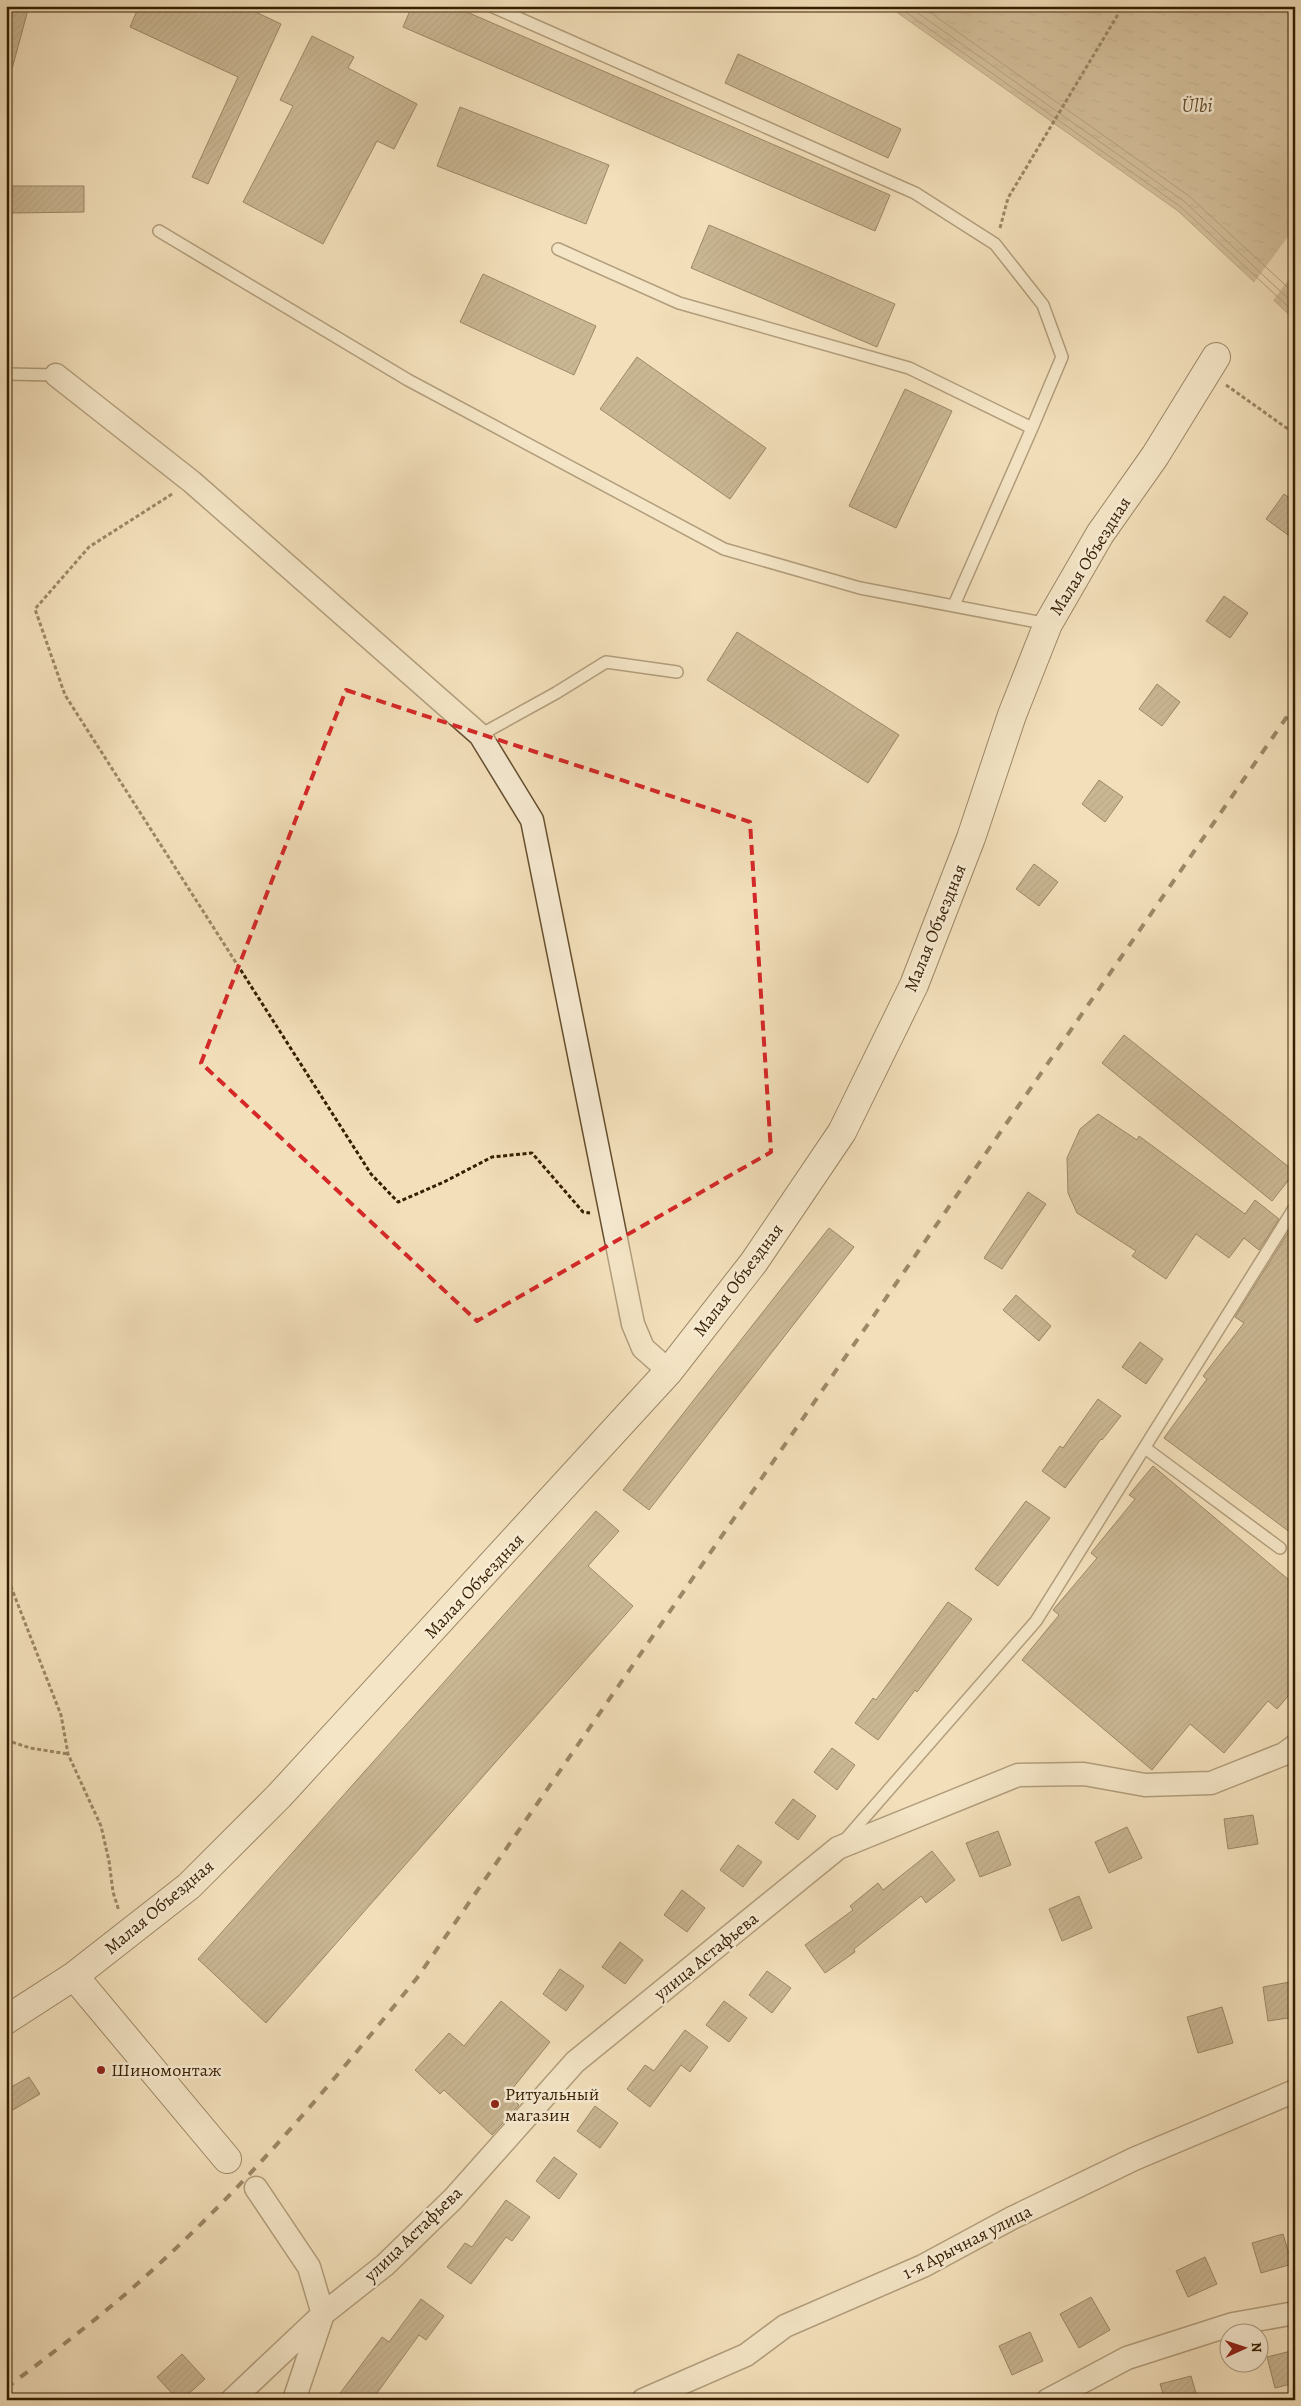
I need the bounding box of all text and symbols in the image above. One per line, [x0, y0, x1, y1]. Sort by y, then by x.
water label: Ülbi [1182, 93, 1212, 119]
street label: Малая Объездная [1044, 492, 1136, 620]
street label: Малая Объездная [898, 861, 972, 995]
street label: Малая Объездная [688, 1219, 788, 1341]
street label: Малая Объездная [419, 1528, 529, 1644]
street label: Малая Объездная [99, 1854, 219, 1960]
street label: улица Астафьева [648, 1906, 764, 2006]
place label: Шиномонтаж [111, 2058, 222, 2082]
marker: Шиномонтаж [95, 2064, 107, 2076]
place label: Ритуальный магазин [505, 2082, 599, 2127]
marker: Ритуальный магазин [489, 2098, 501, 2110]
street label: улица Астафьева [358, 2181, 468, 2288]
street label: 1-я Арычная улица [898, 2199, 1036, 2285]
north arrow [1218, 2324, 1268, 2374]
text: N [1247, 2342, 1266, 2353]

